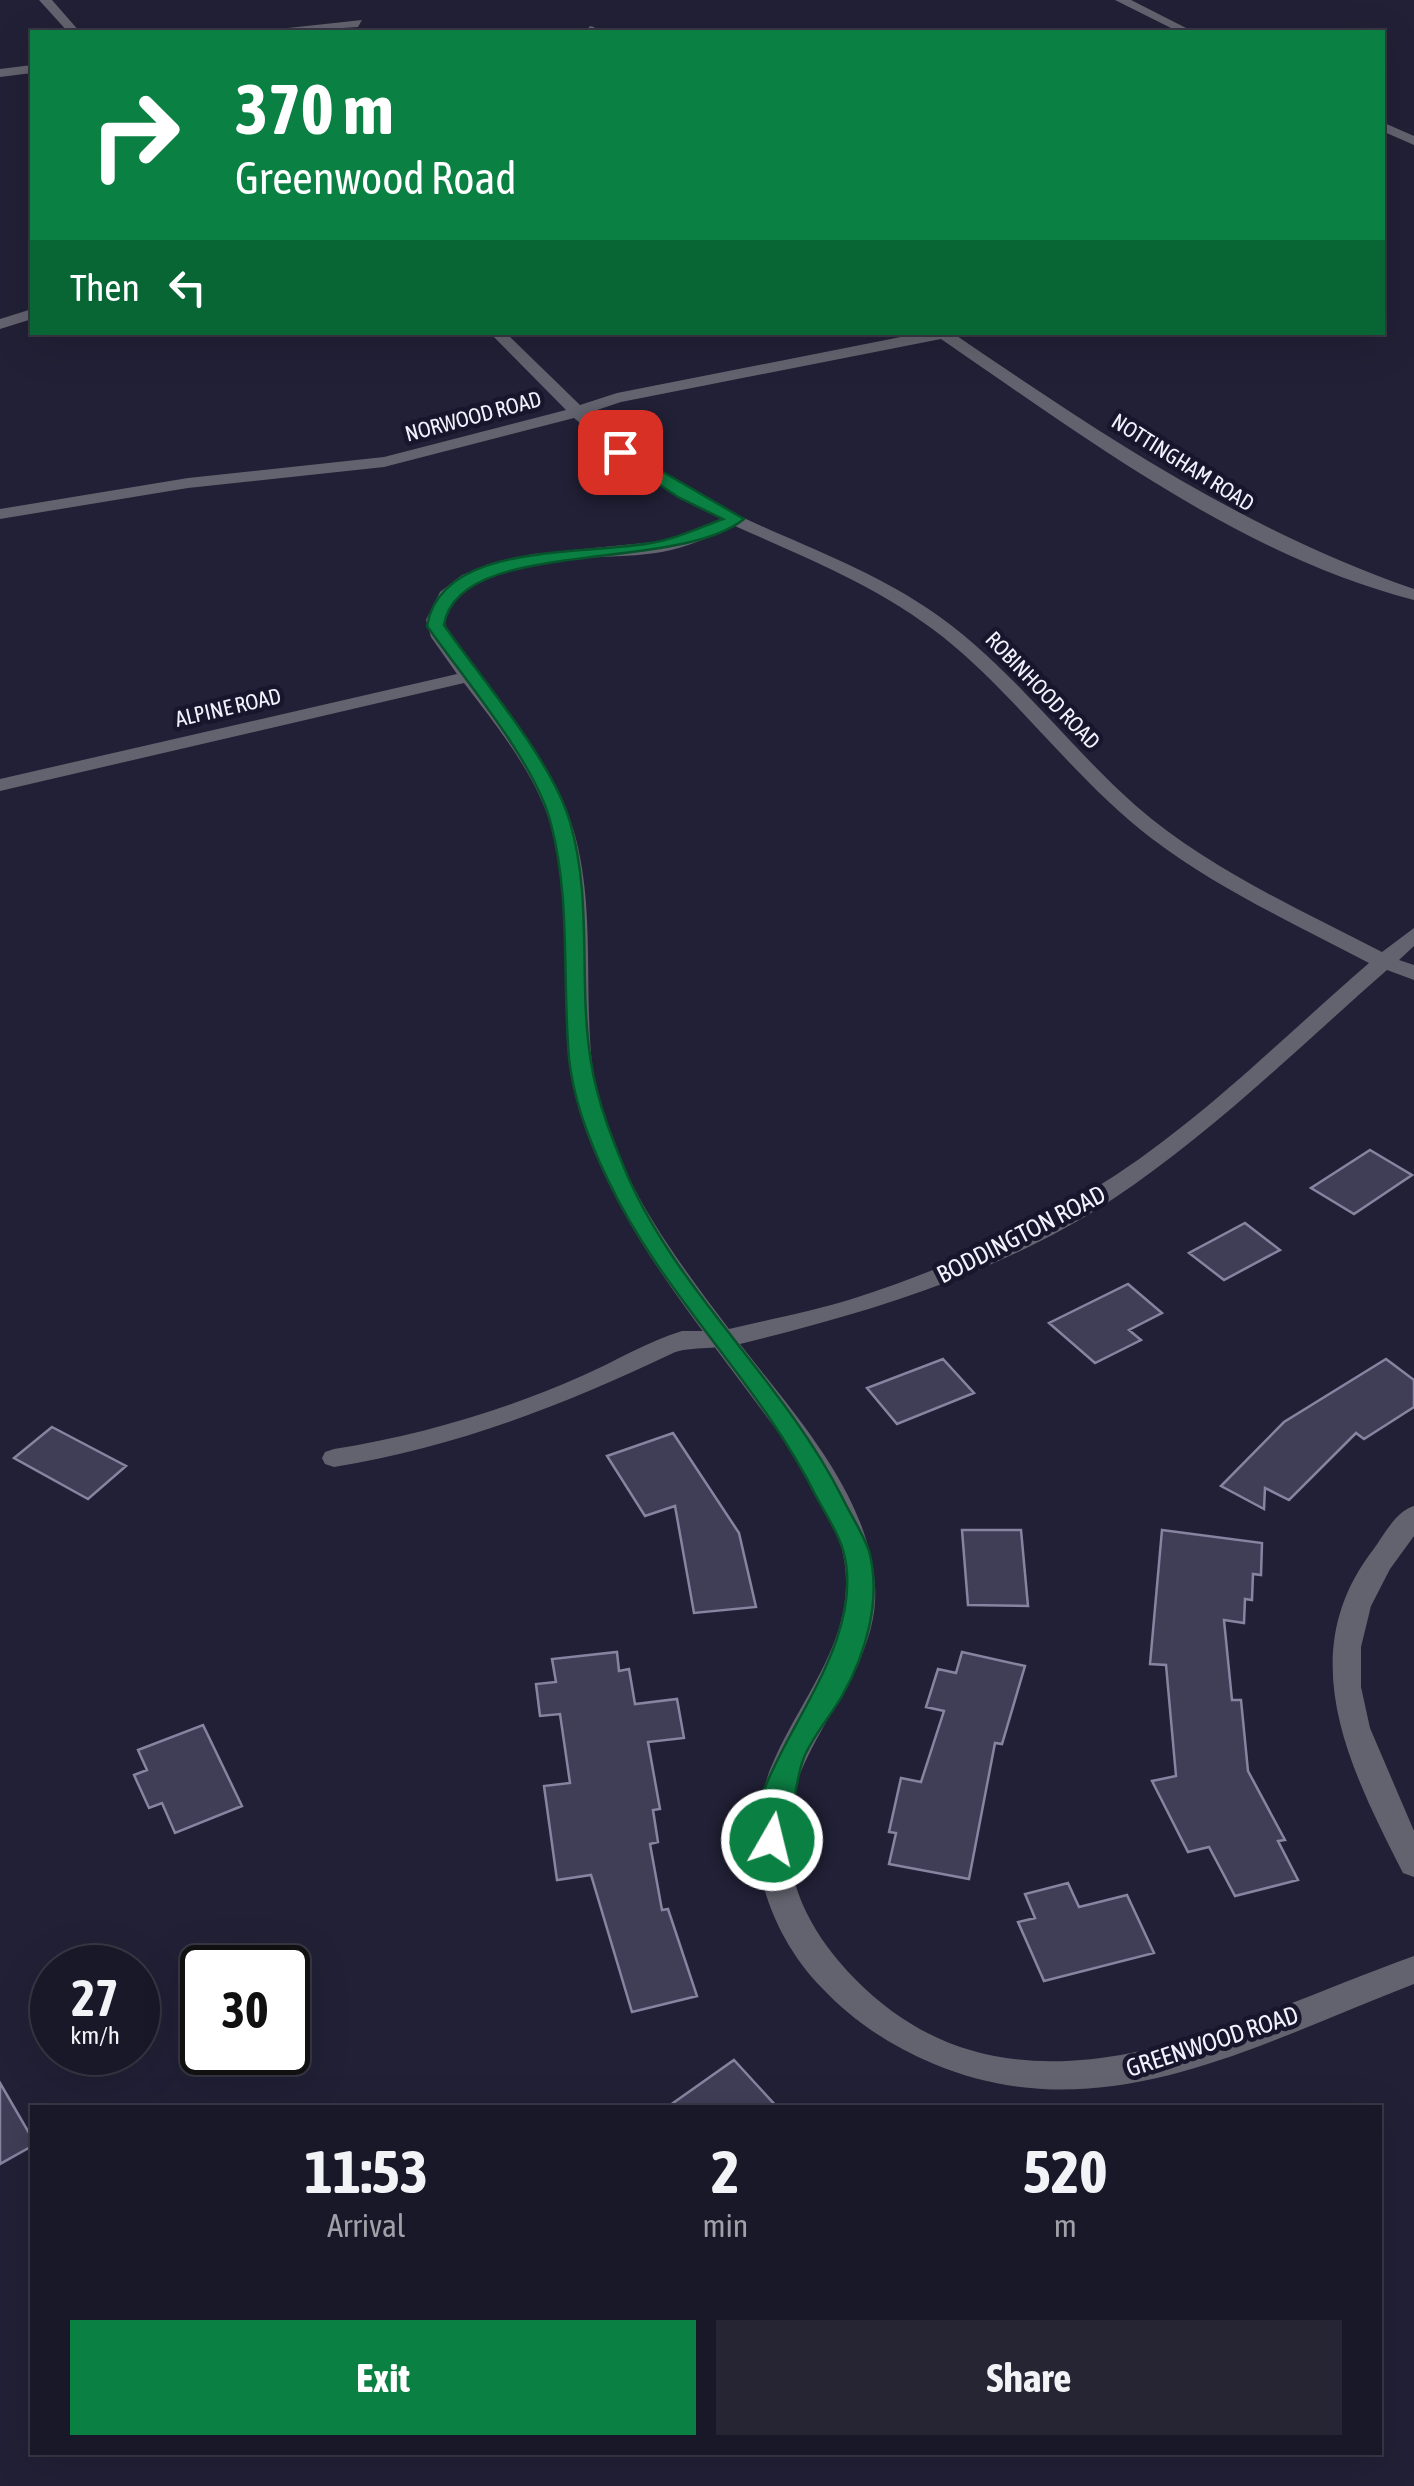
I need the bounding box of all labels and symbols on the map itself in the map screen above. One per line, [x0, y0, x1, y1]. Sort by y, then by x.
street label: NORWOOD ROAD [402, 385, 544, 447]
street label: NOTTINGHAM ROAD [1107, 408, 1259, 516]
pin [578, 410, 663, 495]
street label: ROBINHOOD ROAD [980, 626, 1106, 754]
street label: ALPINE ROAD [173, 682, 283, 732]
street label: BODDINGTON ROAD [932, 1179, 1110, 1289]
position arrow [720, 1788, 824, 1892]
speed limit sign: 30 [180, 1945, 310, 2075]
street label: GREENWOOD ROAD [1122, 2000, 1302, 2082]

